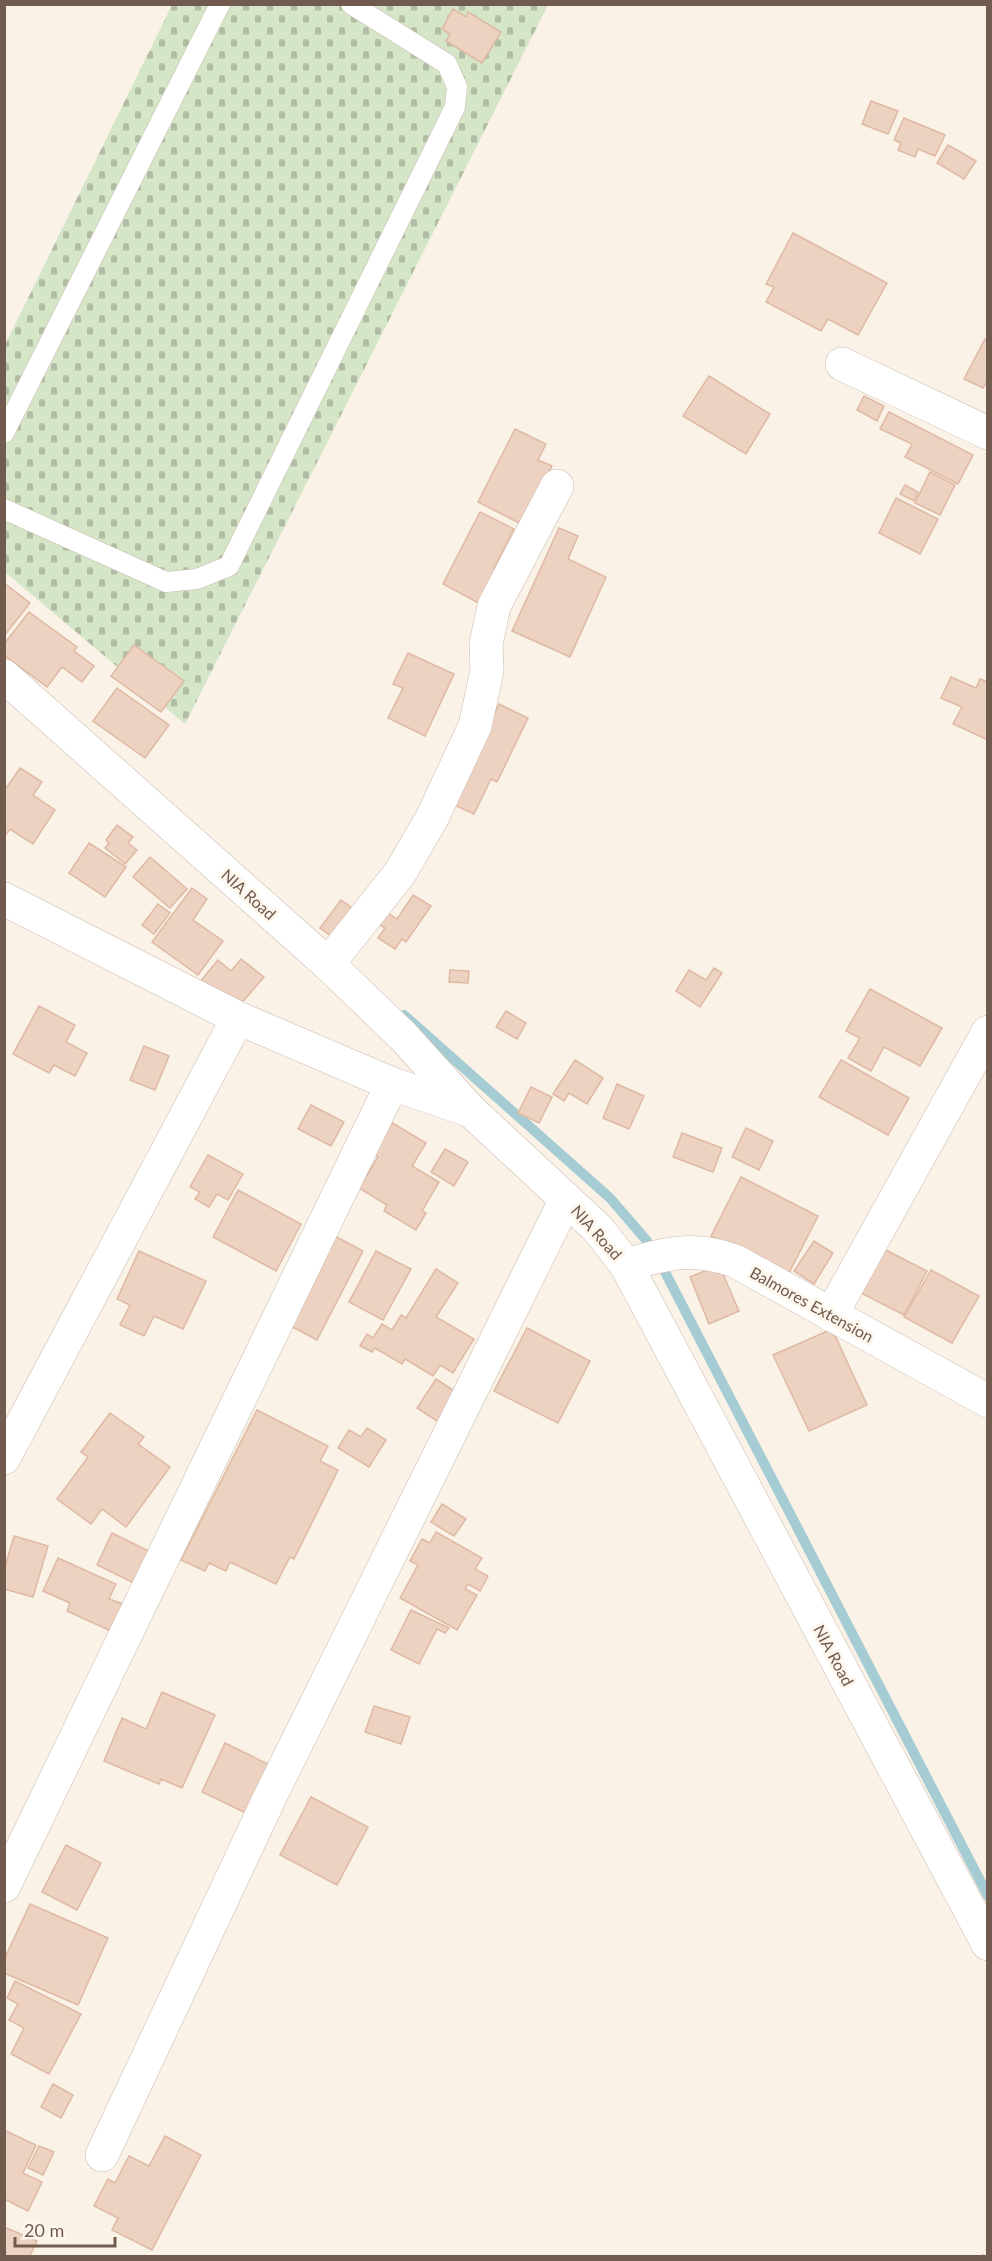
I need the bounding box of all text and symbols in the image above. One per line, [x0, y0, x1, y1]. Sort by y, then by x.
street label: NIA Road [218, 865, 280, 923]
street label: NIA Road [568, 1201, 626, 1263]
street label: Balmores Extension [747, 1262, 877, 1346]
street label: NIA Road [810, 1621, 858, 1689]
scale bar [15, 2210, 116, 2248]
text: 20 m [24, 2219, 64, 2241]

